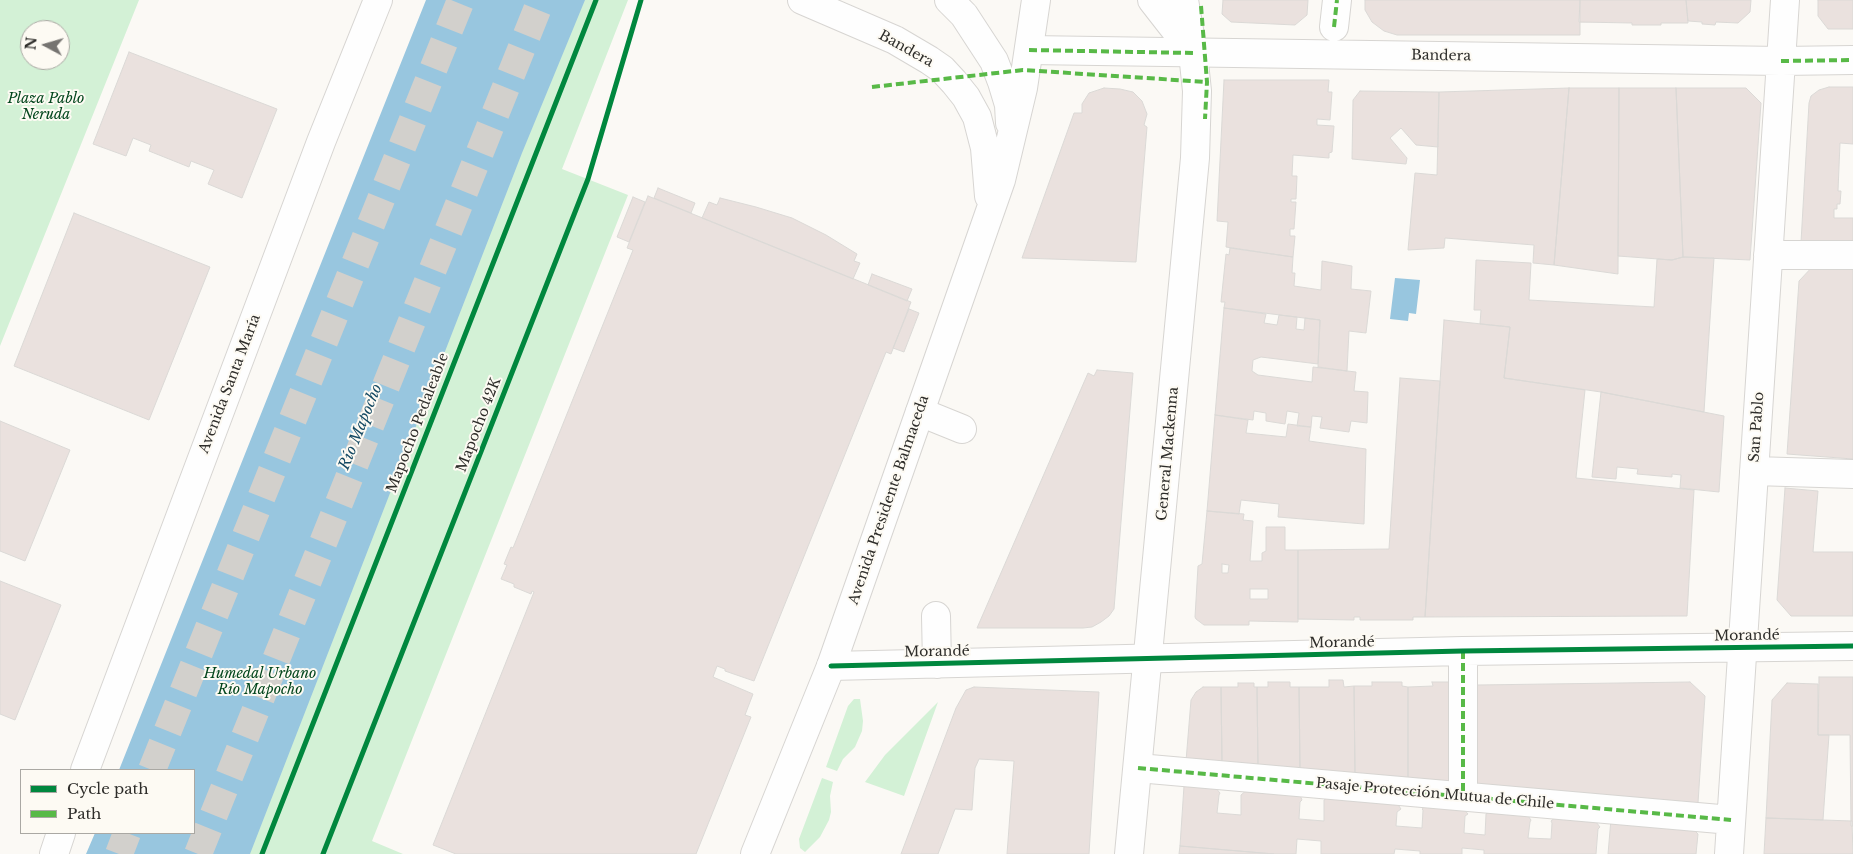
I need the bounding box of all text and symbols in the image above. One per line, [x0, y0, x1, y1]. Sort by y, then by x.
north arrow [20, 20, 70, 70]
street label: Bandera [876, 27, 936, 71]
text: N [21, 36, 41, 51]
street label: Bandera [1411, 47, 1471, 65]
park label: Plaza Pablo Neruda [8, 91, 84, 124]
street label: Avenida Santa María [196, 312, 264, 456]
street label: Mapocho Pedaleable [384, 351, 452, 495]
street label: Mapocho 42K [453, 375, 505, 475]
water label: Río Mapocho [336, 381, 386, 473]
street label: General Mackenna [1154, 386, 1182, 522]
street label: San Pablo [1746, 391, 1768, 463]
street label: Avenida Presidente Balmaceda [845, 393, 933, 607]
street label: Morandé [1714, 627, 1780, 645]
street label: Morandé [1309, 634, 1375, 652]
street label: Morandé [904, 643, 970, 661]
park label: Humedal Urbano Río Mapocho [204, 666, 316, 699]
legend [20, 769, 195, 834]
street label: Pasaje Protección Mutua de Chile [1315, 775, 1555, 813]
text: Cycle path [67, 779, 149, 798]
text: Path [67, 804, 101, 823]

